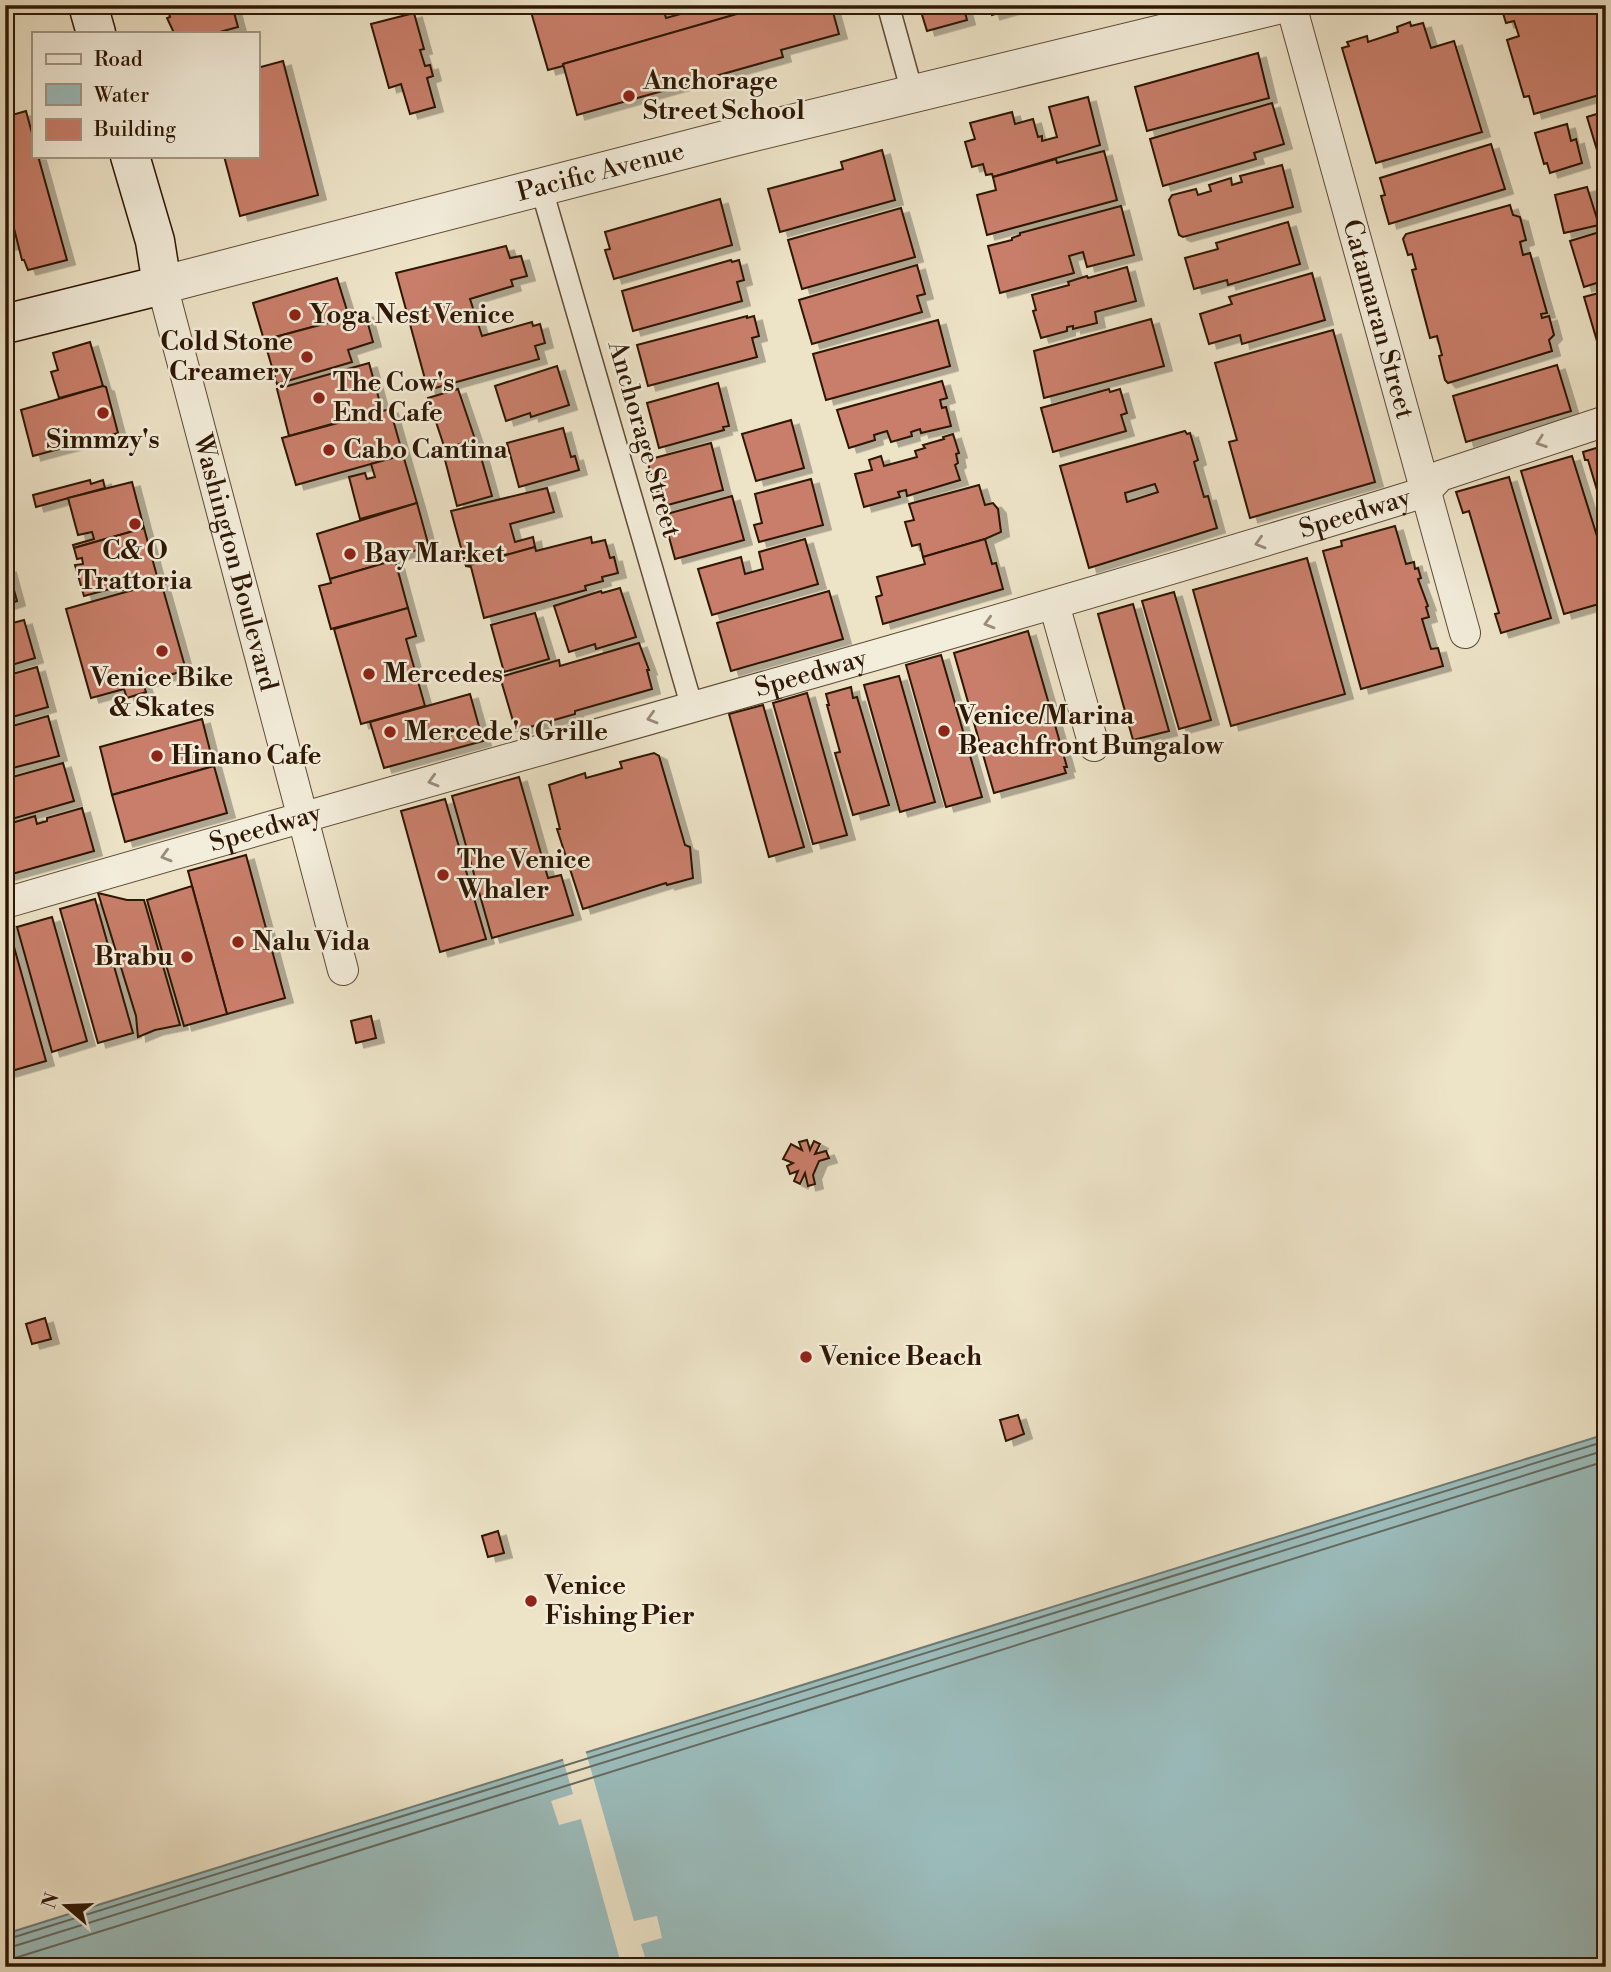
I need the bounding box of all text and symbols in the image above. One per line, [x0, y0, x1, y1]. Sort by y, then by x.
legend [32, 32, 259, 158]
text: Road [94, 47, 143, 73]
place label: Anchorage Street School [642, 65, 805, 127]
text: Water [93, 83, 149, 109]
marker: Anchorage Street School [621, 88, 637, 104]
text: Building [93, 117, 176, 143]
street label: Pacific Avenue [514, 135, 688, 209]
street label: Catamaran Street [1335, 216, 1421, 423]
place label: Yoga Nest Venice [309, 299, 515, 331]
marker: Yoga Nest Venice [287, 307, 303, 323]
place label: Cold Stone Creamery [160, 326, 294, 388]
street label: Anchorage Street [600, 336, 687, 541]
marker: Cold Stone Creamery [299, 349, 315, 365]
place label: The Cow's End Cafe [333, 367, 454, 429]
marker: The Cow's End Cafe [311, 390, 327, 406]
marker: Simmzy's [95, 405, 111, 421]
place label: Simmzy's [46, 424, 160, 456]
street label: Washington Boulevard [186, 430, 285, 695]
place label: Cabo Cantina [343, 434, 508, 466]
one-way arrow [1535, 434, 1548, 448]
marker: Cabo Cantina [321, 442, 337, 458]
street label: Speedway [1295, 481, 1415, 546]
marker: C& O Trattoria [127, 516, 143, 532]
place label: C& O Trattoria [78, 535, 193, 597]
one-way arrow [1255, 535, 1267, 550]
place label: Bay Market [364, 538, 505, 570]
marker: Bay Market [342, 546, 358, 562]
one-way arrow [983, 615, 995, 630]
street label: Speedway [751, 642, 871, 705]
marker: Venice Bike & Skates [154, 643, 170, 659]
place label: Mercedes [383, 658, 503, 690]
place label: Venice Bike & Skates [90, 662, 233, 724]
marker: Mercedes [361, 666, 377, 682]
place label: Venice/Marina Beachfront Bungalow [957, 700, 1224, 762]
one-way arrow [646, 710, 658, 725]
place label: Mercede's Grille [404, 716, 608, 748]
marker: Venice/Marina Beachfront Bungalow [936, 723, 952, 739]
marker: Mercede's Grille [382, 724, 398, 740]
place label: Hinano Cafe [171, 740, 321, 772]
marker: Hinano Cafe [149, 748, 165, 764]
one-way arrow [427, 773, 439, 787]
street label: Speedway [206, 797, 325, 859]
place label: The Venice Whaler [456, 844, 591, 906]
one-way arrow [161, 848, 173, 862]
marker: The Venice Whaler [435, 867, 451, 883]
place label: Nalu Vida [252, 926, 371, 958]
marker: Nalu Vida [230, 934, 246, 950]
place label: Brabu [94, 941, 173, 973]
marker: Brabu [179, 949, 195, 965]
place label: Venice Beach [819, 1341, 982, 1373]
marker: Venice Beach [798, 1349, 814, 1365]
place label: Venice Fishing Pier [544, 1570, 695, 1632]
marker: Venice Fishing Pier [523, 1593, 539, 1609]
north arrow [32, 1870, 102, 1940]
text: N [37, 1890, 65, 1912]

